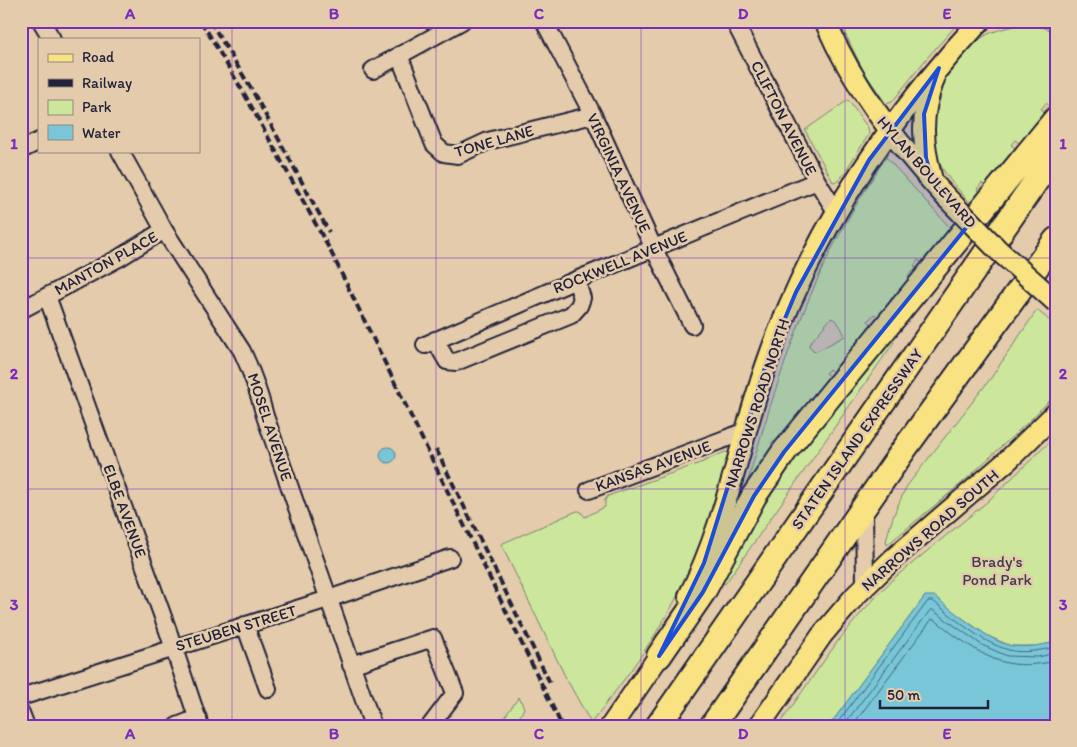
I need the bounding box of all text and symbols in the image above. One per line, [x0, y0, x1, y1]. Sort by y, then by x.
text: A [124, 4, 136, 23]
text: B [329, 4, 340, 23]
text: C [534, 4, 545, 23]
text: D [738, 4, 749, 23]
text: E [943, 4, 952, 23]
legend [38, 38, 200, 152]
text: Road [82, 48, 115, 66]
street label: CLIFTON AVENUE [747, 57, 821, 179]
text: Railway [82, 74, 132, 92]
text: Park [82, 98, 112, 116]
street label: VIRGINIA AVENUE [583, 110, 655, 236]
street label: HYLAN BOULEVARD [873, 112, 981, 232]
street label: TONE LANE [452, 121, 536, 161]
text: Water [82, 124, 121, 142]
text: 1 [10, 134, 18, 153]
text: 1 [1059, 134, 1067, 153]
street label: ROCKWELL AVENUE [550, 226, 690, 298]
street label: MANTON PLACE [51, 227, 161, 299]
street label: NARROWS ROAD NORTH [721, 316, 793, 490]
street label: STATEN ISLAND EXPRESSWAY [787, 345, 927, 533]
text: 2 [10, 364, 19, 383]
text: 2 [1059, 364, 1068, 383]
street label: MOSEL AVENUE [244, 371, 296, 484]
street label: KANSAS AVENUE [592, 436, 714, 496]
street label: ELBE AVENUE [99, 462, 151, 561]
street label: NARROWS ROAD SOUTH [857, 465, 1003, 595]
park label: Brady's Pond Park [962, 552, 1033, 589]
text: 3 [10, 595, 19, 614]
text: 3 [1059, 595, 1068, 614]
street label: STEUBEN STREET [173, 601, 299, 655]
scale bar [880, 677, 987, 709]
text: 50 m [887, 686, 920, 704]
text: A [124, 724, 136, 743]
text: B [329, 724, 340, 743]
text: C [534, 724, 545, 743]
text: D [738, 724, 749, 743]
text: E [943, 724, 952, 743]

